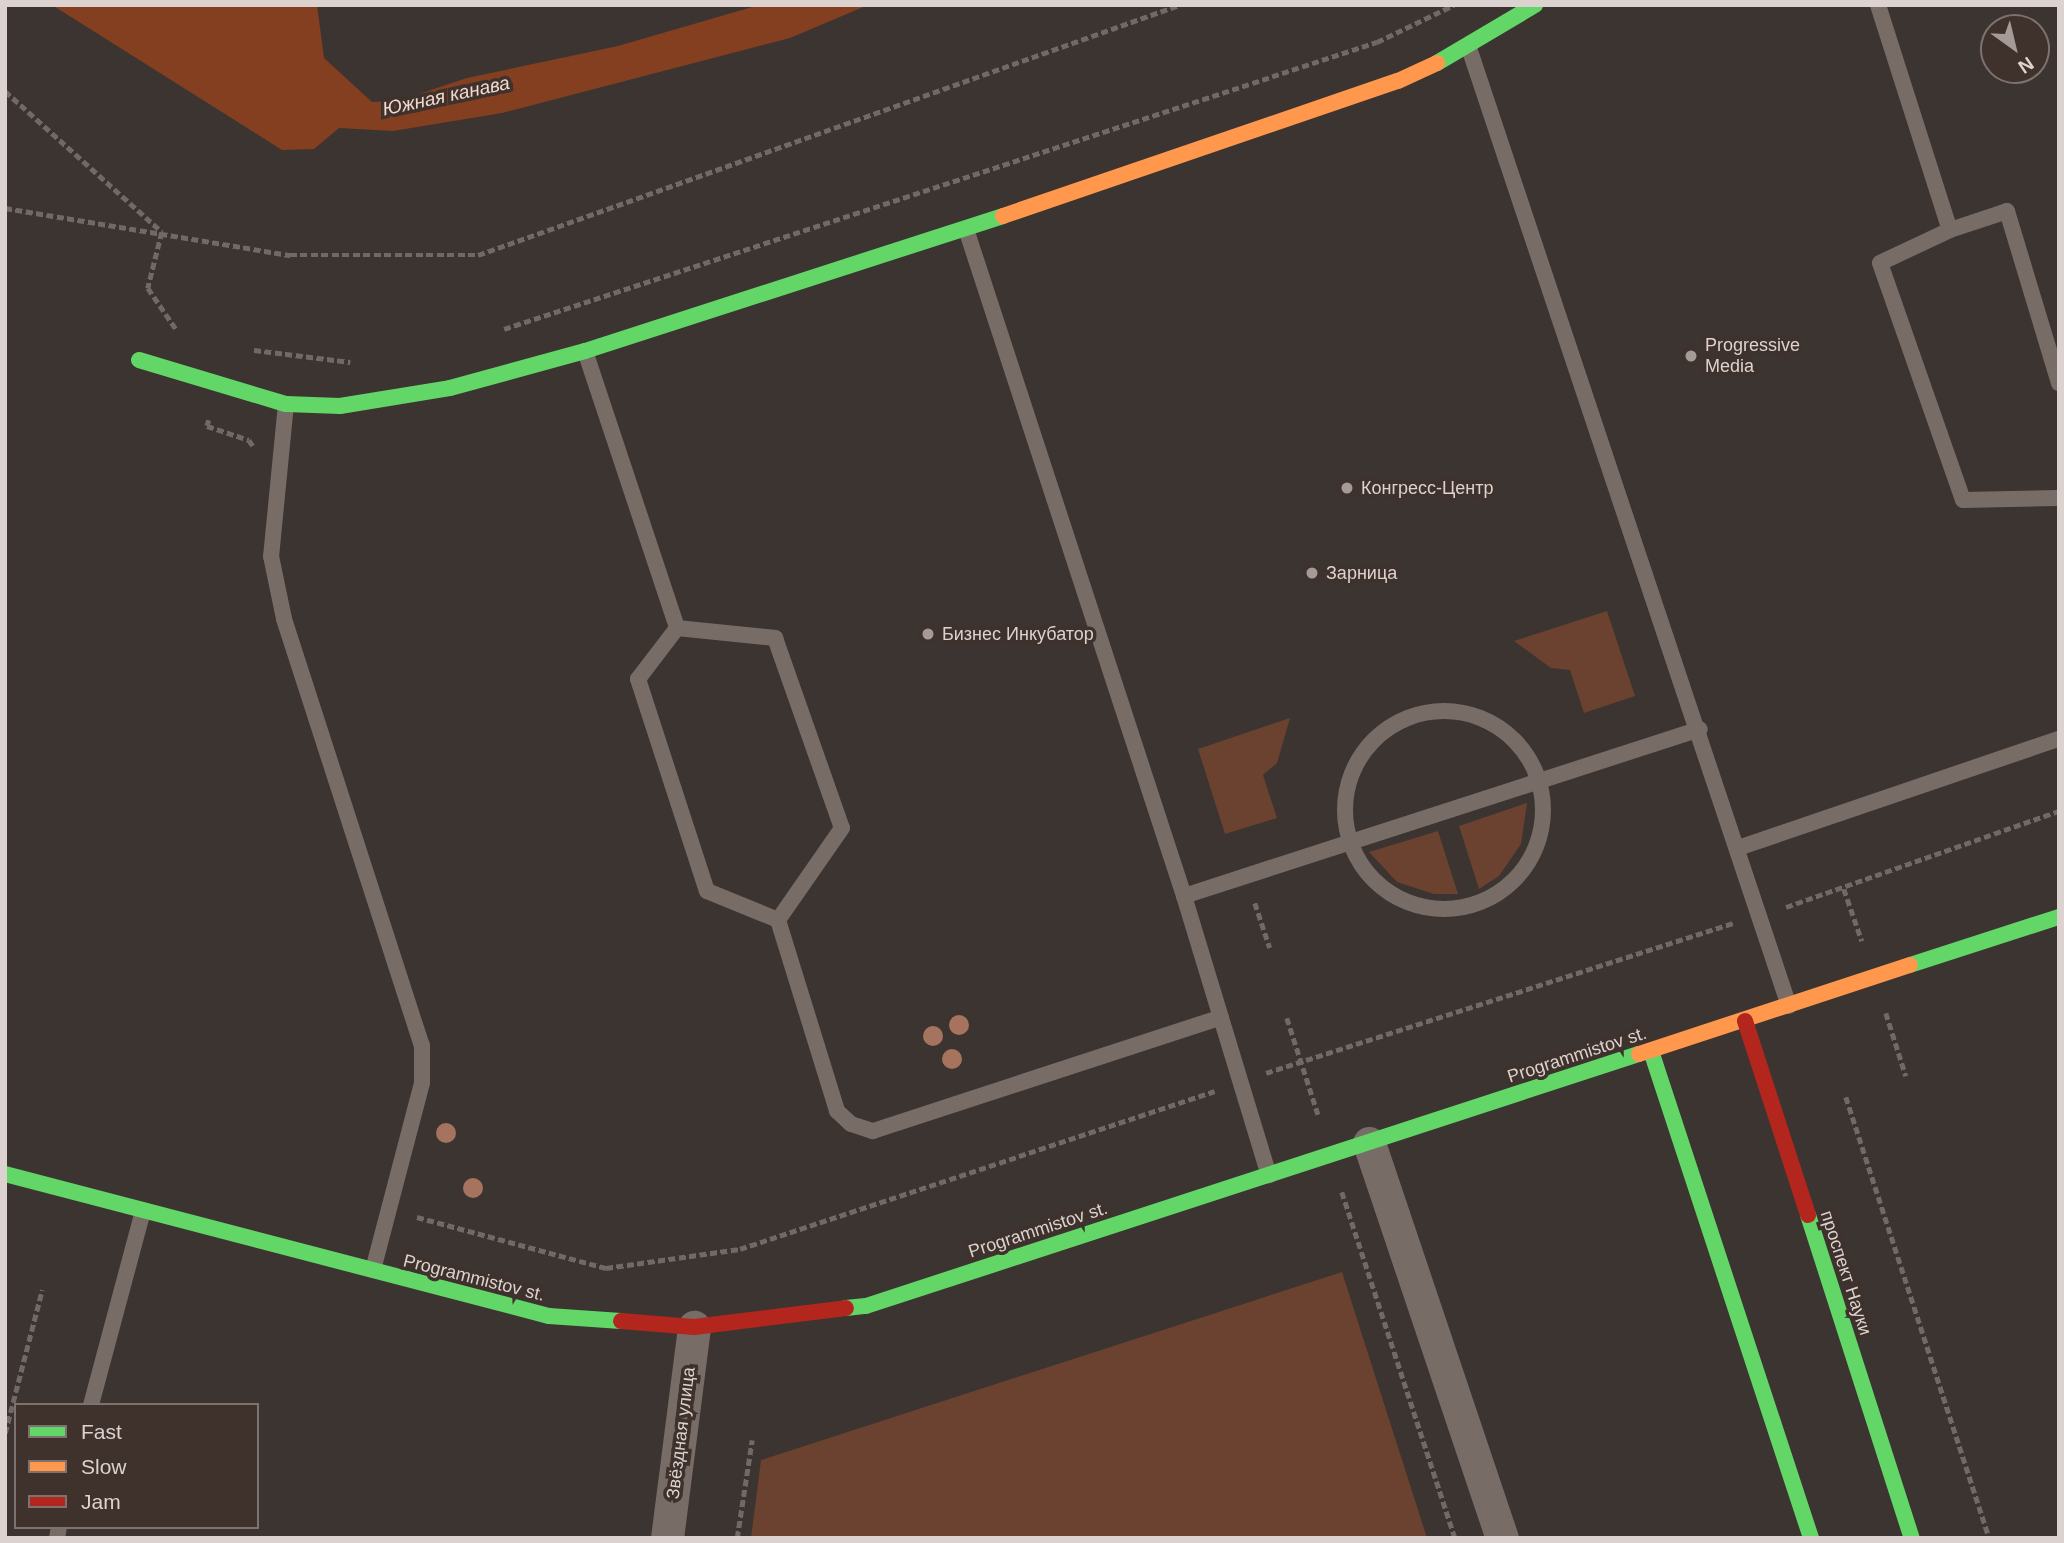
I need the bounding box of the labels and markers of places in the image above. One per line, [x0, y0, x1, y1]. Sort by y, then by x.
place label: Progressive Media [1705, 335, 1800, 378]
marker: Progressive Media [1683, 348, 1699, 364]
place label: Конгресс-Центр [1361, 477, 1494, 499]
marker: Конгресс-Центр [1339, 480, 1355, 496]
place label: Зарница [1326, 562, 1397, 584]
marker: Зарница [1304, 565, 1320, 581]
place label: Бизнес Инкубатор [942, 623, 1094, 645]
marker: Бизнес Инкубатор [920, 626, 936, 642]

